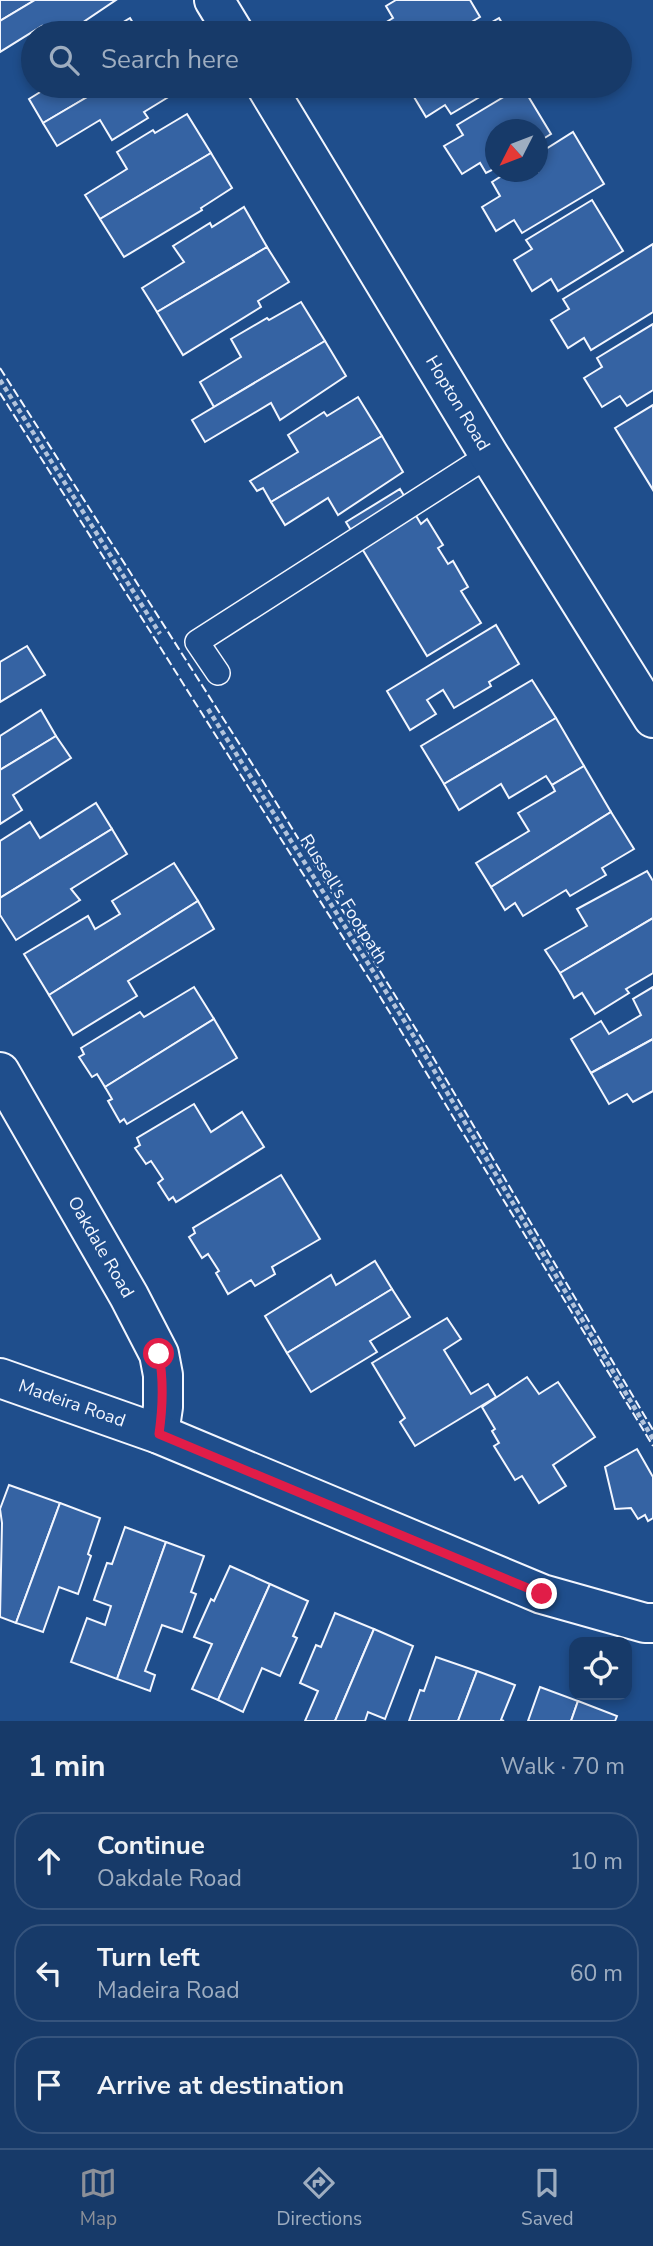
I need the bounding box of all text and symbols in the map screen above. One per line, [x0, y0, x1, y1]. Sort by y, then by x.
search box [21, 21, 632, 98]
icon: search [45, 41, 83, 79]
text: Search here [101, 42, 239, 77]
north arrow [485, 119, 548, 182]
street label: Hopton Road [420, 351, 496, 455]
street label: Russell's Footpath [294, 830, 394, 968]
street label: Oakdale Road [62, 1192, 140, 1302]
route start [143, 1338, 174, 1369]
street label: Madeira Road [15, 1373, 129, 1433]
route end [526, 1578, 557, 1609]
map controls [569, 1637, 632, 1700]
button: locate [569, 1637, 632, 1700]
text: 1 min [28, 1746, 106, 1787]
text: Walk · 70 m [500, 1751, 625, 1782]
text: Continue [97, 1828, 205, 1863]
icon: ahead [30, 1842, 68, 1880]
text: 10 m [570, 1846, 623, 1877]
text: Oakdale Road [97, 1863, 242, 1894]
text: Turn left [97, 1940, 200, 1975]
icon: left [30, 1954, 68, 1992]
text: 60 m [570, 1958, 623, 1989]
text: Madeira Road [97, 1975, 240, 2006]
icon: arrive [30, 2066, 68, 2104]
text: Arrive at destination [97, 2068, 344, 2103]
tab: Map [79, 2164, 117, 2232]
tab: Directions [276, 2164, 362, 2232]
tab: Saved [521, 2164, 574, 2232]

